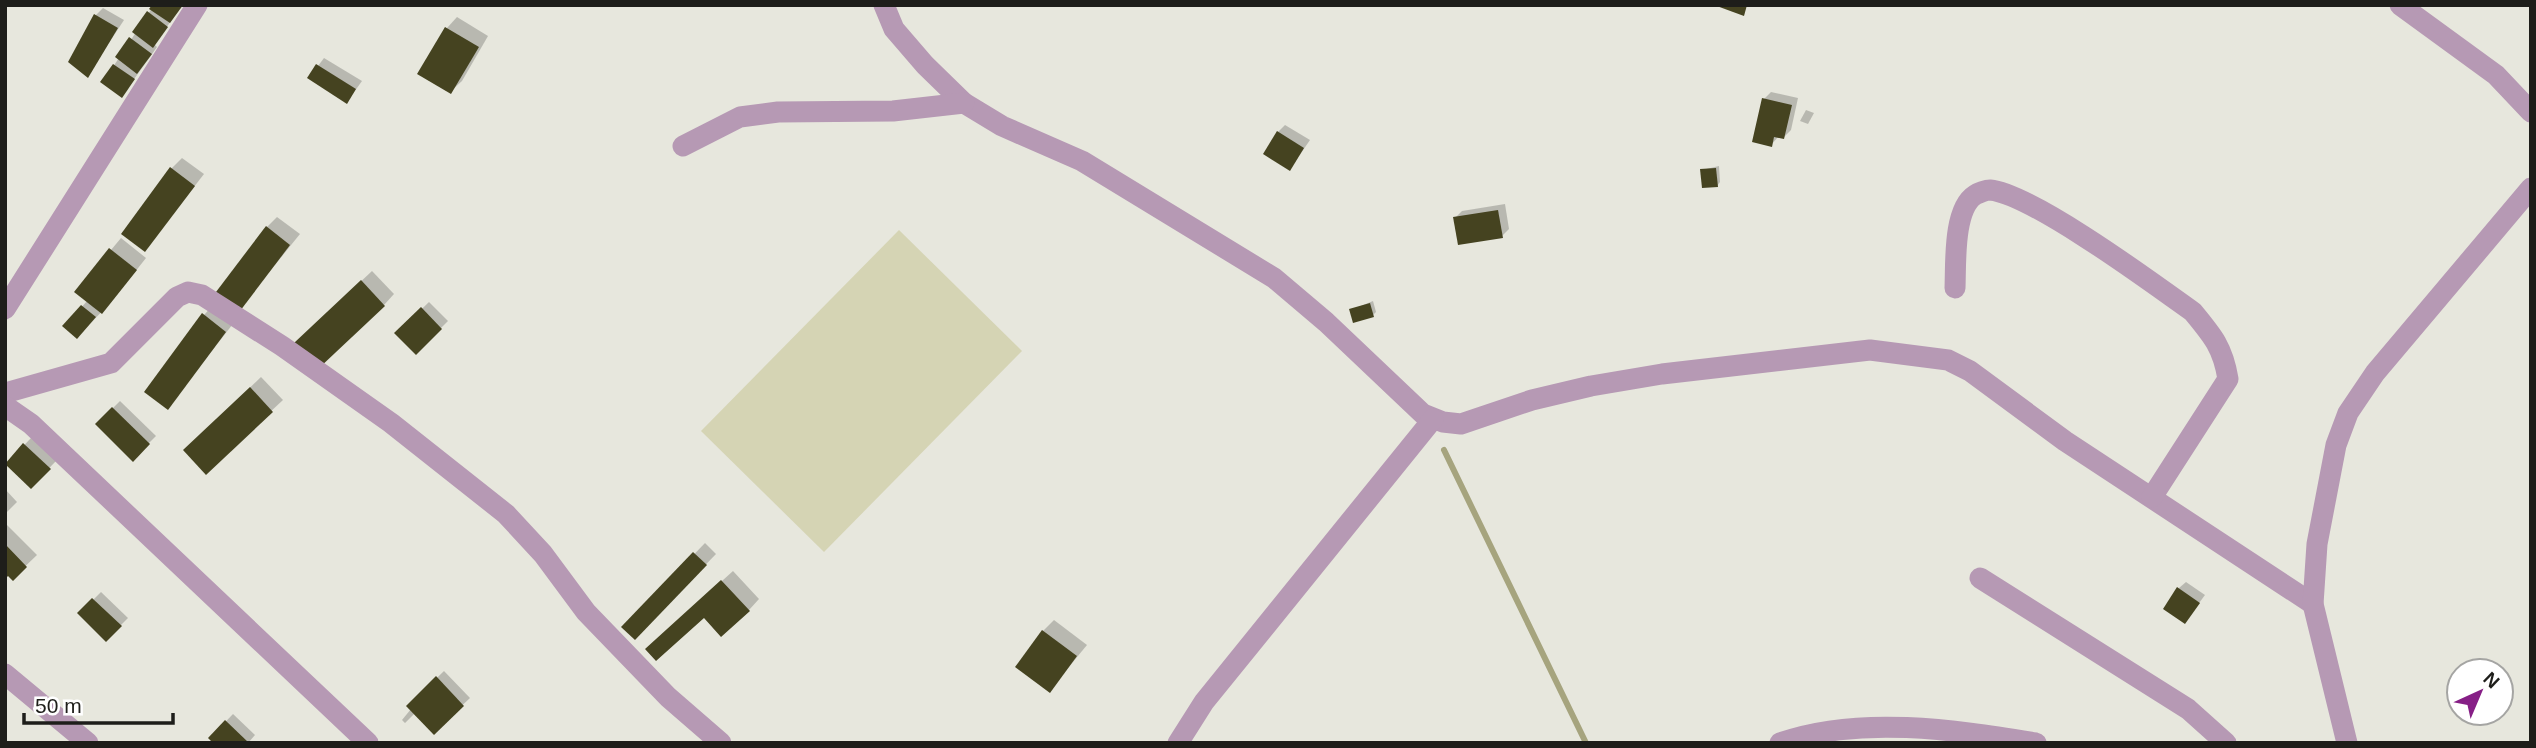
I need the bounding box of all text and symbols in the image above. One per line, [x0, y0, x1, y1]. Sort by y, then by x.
north arrow [2445, 657, 2515, 727]
text: N [2479, 668, 2504, 692]
scale bar [24, 682, 173, 726]
text: 50 m [35, 694, 82, 717]

